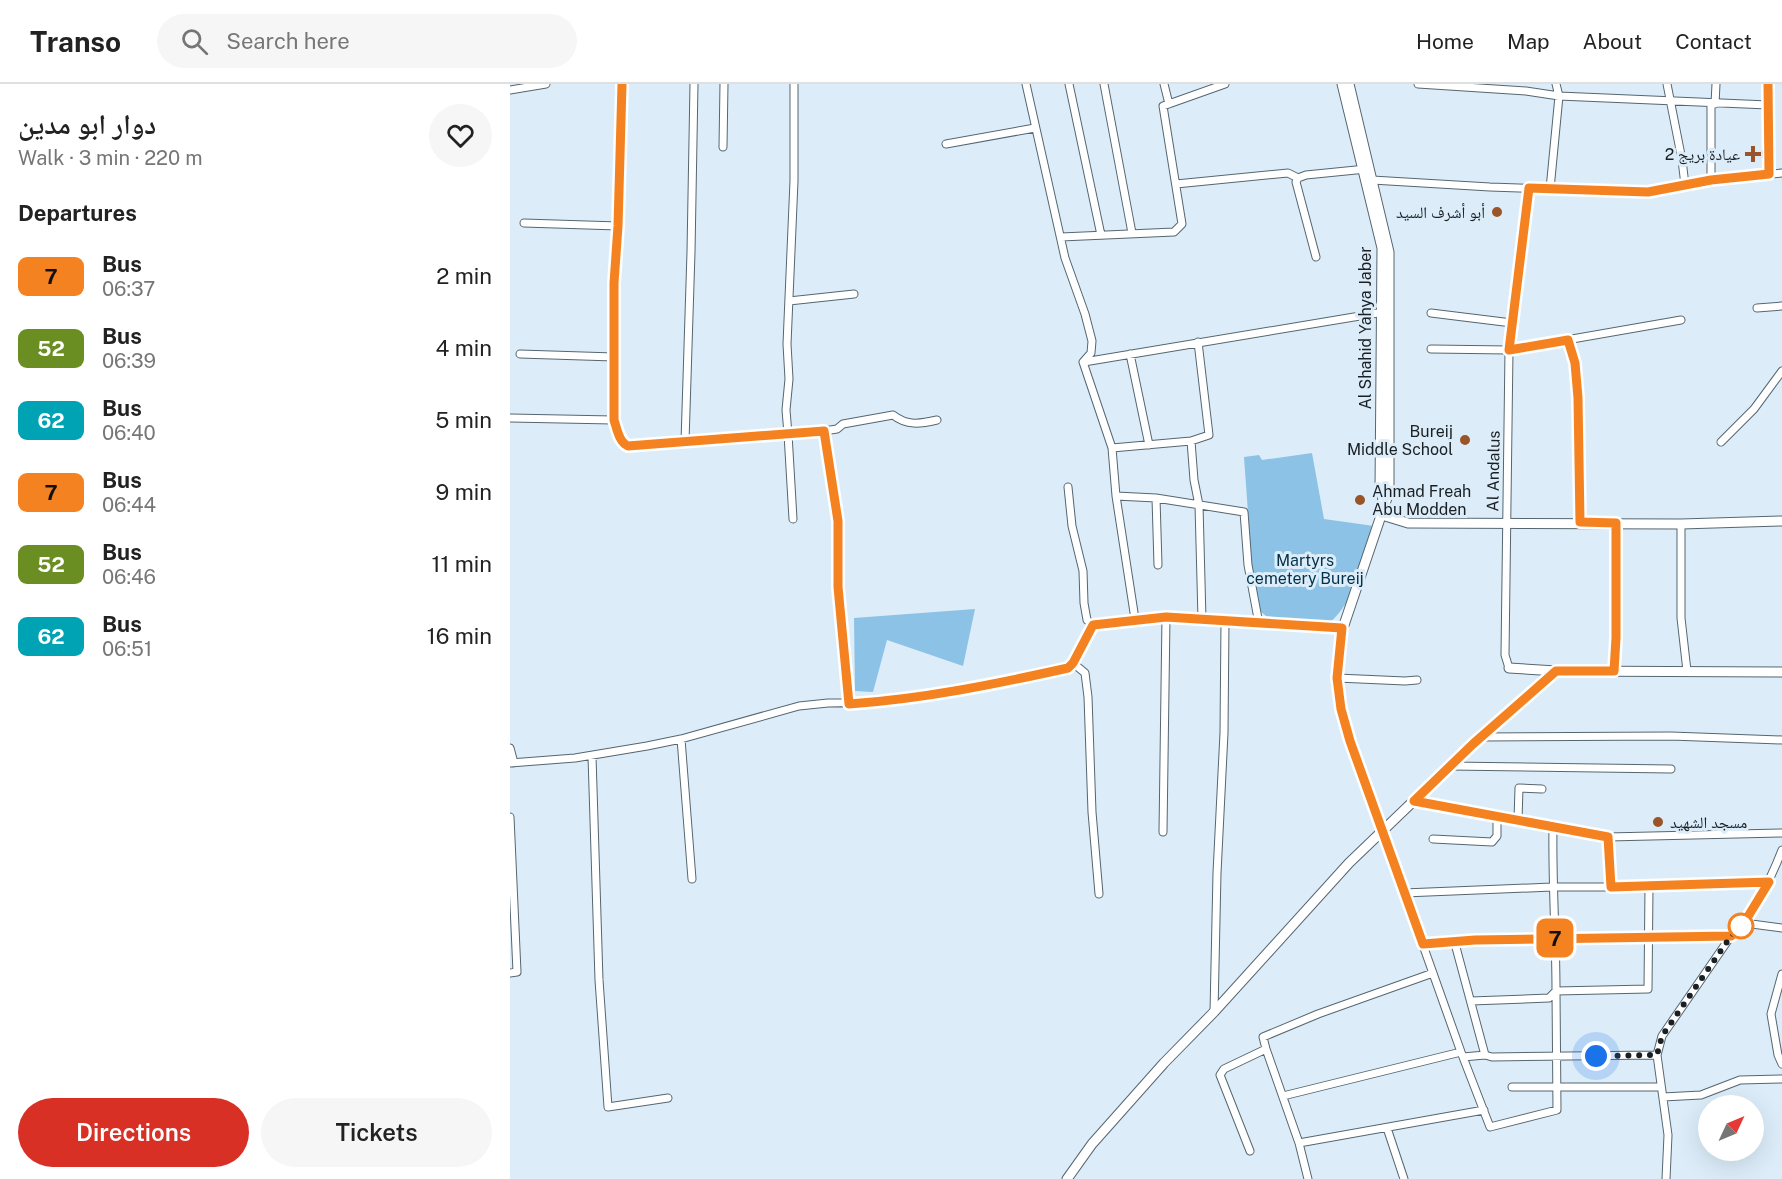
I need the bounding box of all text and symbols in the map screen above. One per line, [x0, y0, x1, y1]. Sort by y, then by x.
search box [157, 14, 577, 68]
text: Transo [30, 25, 121, 58]
icon: search [178, 25, 211, 58]
text: Search here [226, 28, 350, 54]
text: Home [1416, 29, 1474, 54]
text: Map [1507, 29, 1550, 54]
text: About [1583, 29, 1642, 54]
text: Contact [1675, 29, 1752, 54]
button: heart [429, 104, 492, 167]
text: دوار ابو مدين [18, 107, 156, 140]
place label: عيادة بريج 2 [1665, 145, 1740, 165]
marker: عيادة بريج 2 [1744, 145, 1762, 163]
text: Walk · 3 min · 220 m [18, 146, 202, 170]
text: Departures [18, 200, 137, 226]
place label: أبو أشرف السيد [1396, 203, 1485, 222]
marker: أبو أشرف السيد [1490, 205, 1504, 219]
street label: Al Shahid Yahya Jaber [1356, 247, 1375, 410]
text: Bus [102, 251, 142, 277]
text: 2 min [436, 263, 492, 289]
text: 7 [44, 264, 58, 289]
text: 06:37 [102, 277, 155, 301]
text: Bus [102, 323, 142, 349]
text: 4 min [436, 335, 492, 361]
text: 52 [37, 336, 65, 361]
text: 06:39 [102, 349, 156, 373]
text: Bus [102, 395, 142, 421]
text: 5 min [435, 407, 492, 433]
text: 62 [37, 408, 65, 433]
text: 06:40 [102, 421, 156, 445]
place label: Bureij Middle School [1347, 422, 1453, 459]
street label: Al Andalus [1483, 430, 1504, 512]
marker: Bureij Middle School [1458, 433, 1472, 447]
text: Bus [102, 467, 142, 493]
text: 9 min [436, 479, 492, 505]
text: 7 [44, 480, 58, 505]
place label: Ahmad Freah Abu Modden [1372, 482, 1471, 519]
text: 06:44 [102, 493, 156, 517]
marker: Ahmad Freah Abu Modden [1353, 493, 1367, 507]
text: Bus [102, 539, 142, 565]
text: 11 min [431, 551, 492, 577]
park label: Martyrs cemetery Bureij [1246, 551, 1364, 588]
text: 52 [37, 552, 65, 577]
text: 06:46 [102, 565, 156, 589]
text: Bus [102, 611, 142, 637]
text: 16 min [427, 623, 492, 649]
text: 62 [37, 624, 65, 649]
text: 06:51 [102, 637, 152, 661]
place label: مسجد الشهيد [1670, 813, 1747, 832]
marker: مسجد الشهيد [1651, 815, 1665, 829]
unlabelled marker [1728, 913, 1754, 939]
line badge: 7 [1536, 918, 1574, 958]
text: 7 [1548, 926, 1562, 951]
your location [1581, 1041, 1611, 1071]
north arrow [1698, 1095, 1764, 1161]
map controls [1698, 1095, 1764, 1161]
button: Directions [18, 1098, 249, 1167]
button: Tickets [261, 1098, 492, 1167]

